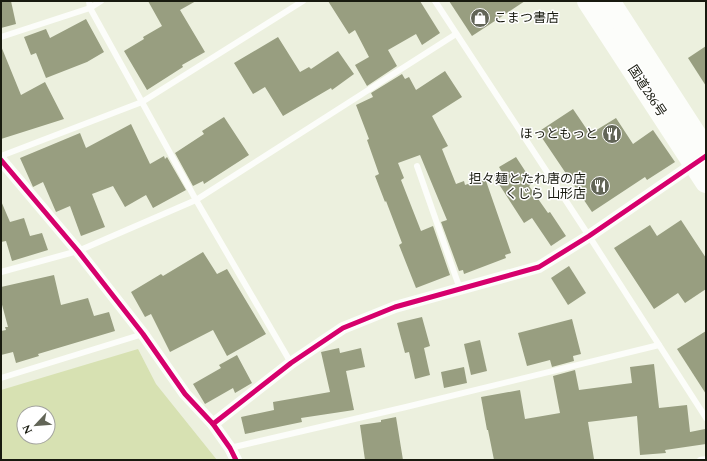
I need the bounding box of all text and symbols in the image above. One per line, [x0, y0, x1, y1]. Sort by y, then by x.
shop icon: こまつ書店 [469, 7, 491, 29]
place label: こまつ書店 [494, 8, 559, 28]
street label: 国道286号 [623, 61, 671, 121]
restaurant icon: ほっともっと [601, 123, 623, 145]
place label: ほっともっと [520, 124, 598, 144]
place label: 担々麺とたれ唐の店 くじら 山形店 [469, 169, 586, 204]
restaurant icon: 担々麺とたれ唐の店 くじら 山形店 [589, 175, 611, 197]
north arrow [16, 405, 56, 445]
text: N [18, 421, 37, 437]

